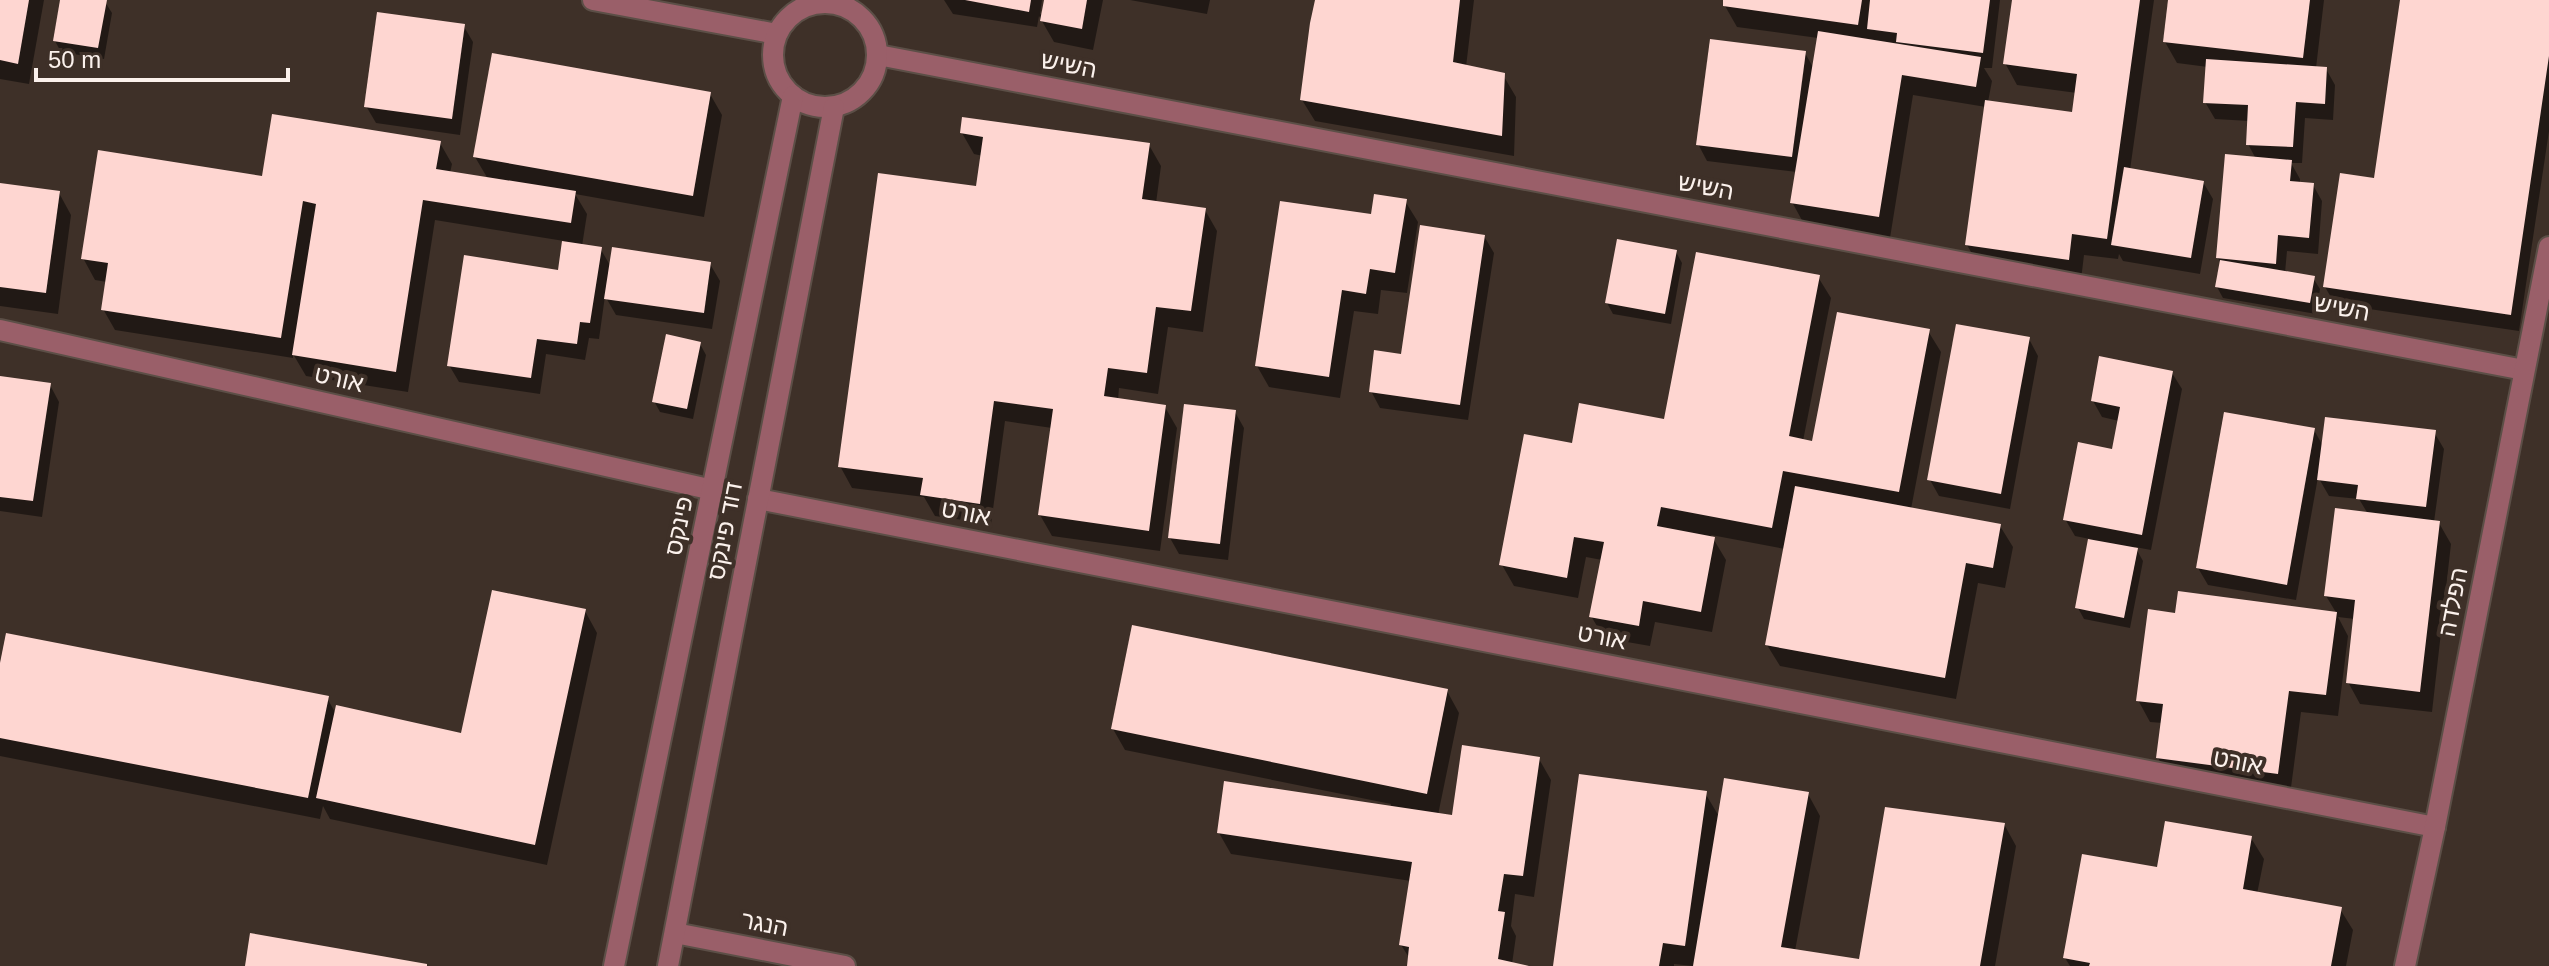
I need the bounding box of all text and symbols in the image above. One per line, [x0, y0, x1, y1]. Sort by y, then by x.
scale bar [36, 32, 288, 82]
text: 50 m [48, 46, 101, 73]
street label: השיש [1039, 46, 1099, 83]
street label: השיש [1676, 168, 1736, 205]
street label: השיש [2312, 289, 2372, 326]
street label: אורט [312, 360, 366, 397]
street label: דוד פינקס [702, 480, 747, 582]
street label: פינקס [659, 494, 698, 558]
street label: אורט [939, 495, 993, 531]
street label: הפלדה [2433, 565, 2472, 639]
street label: אורט [1575, 619, 1629, 655]
street label: אורט [2211, 744, 2265, 780]
street label: הנגר [739, 906, 791, 941]

